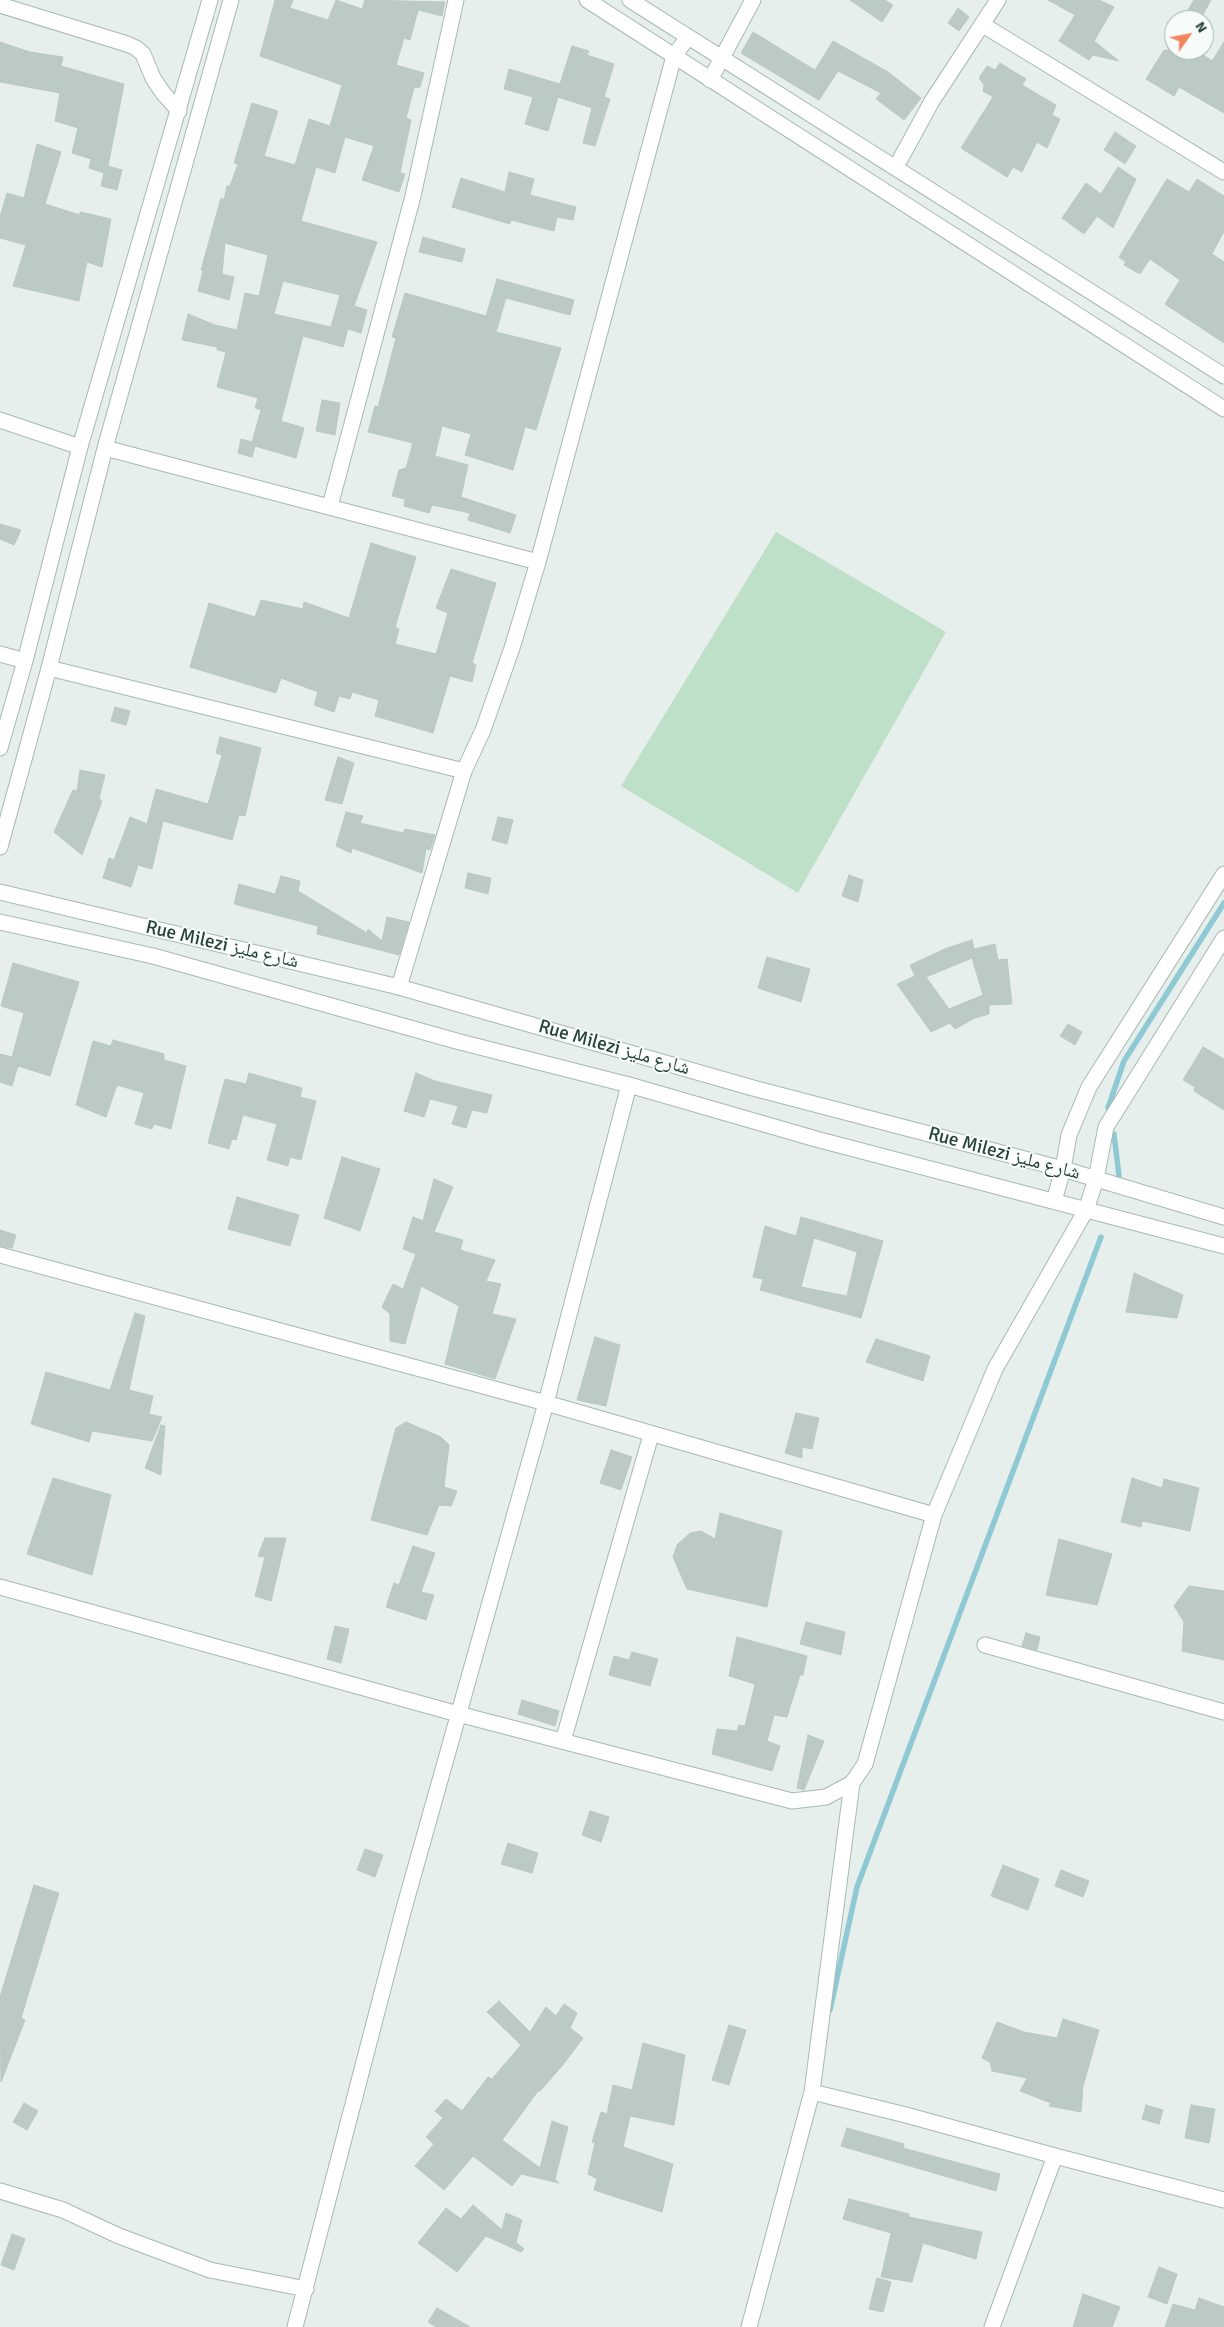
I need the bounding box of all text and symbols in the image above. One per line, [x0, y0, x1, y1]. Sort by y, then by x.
north arrow [1164, 10, 1214, 60]
text: N [1191, 18, 1211, 36]
street label: Rue Milezi شارع مليز [143, 916, 301, 974]
street label: Rue Milezi شارع مليز [536, 1015, 692, 1081]
street label: Rue Milezi شارع مليز [926, 1123, 1082, 1185]

